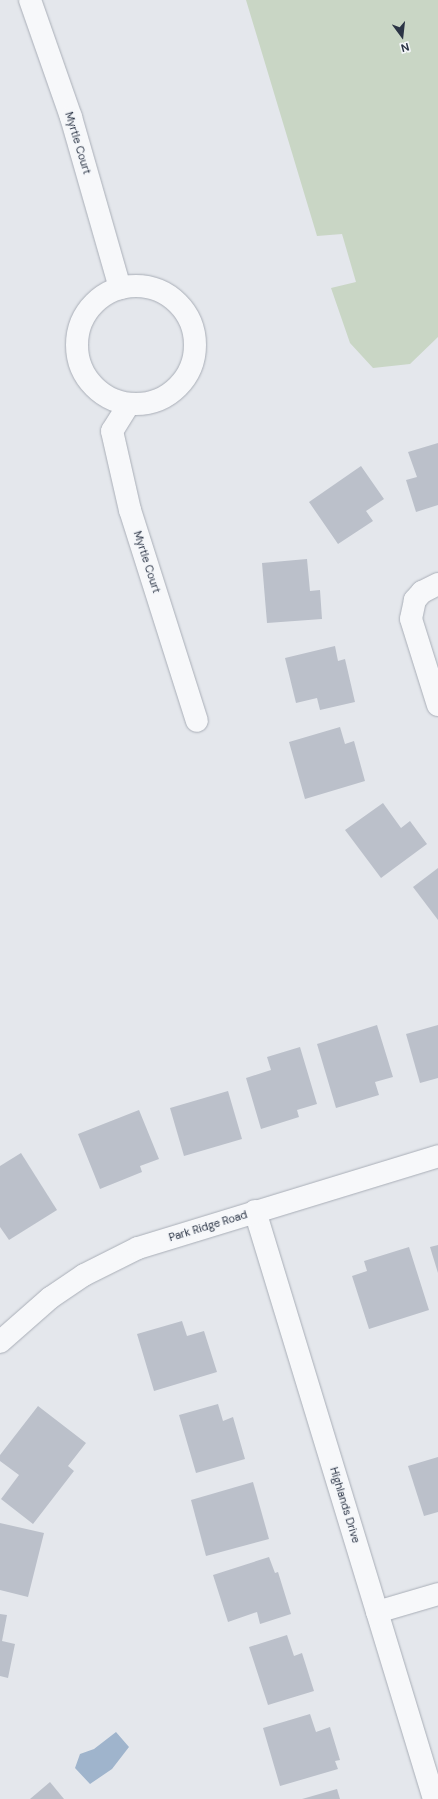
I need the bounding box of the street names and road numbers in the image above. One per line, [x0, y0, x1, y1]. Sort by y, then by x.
street label: Myrtle Court [62, 110, 94, 176]
street label: Myrtle Court [131, 529, 163, 595]
street label: Park Ridge Road [167, 1208, 249, 1244]
street label: Highlands Drive [327, 1465, 363, 1545]

